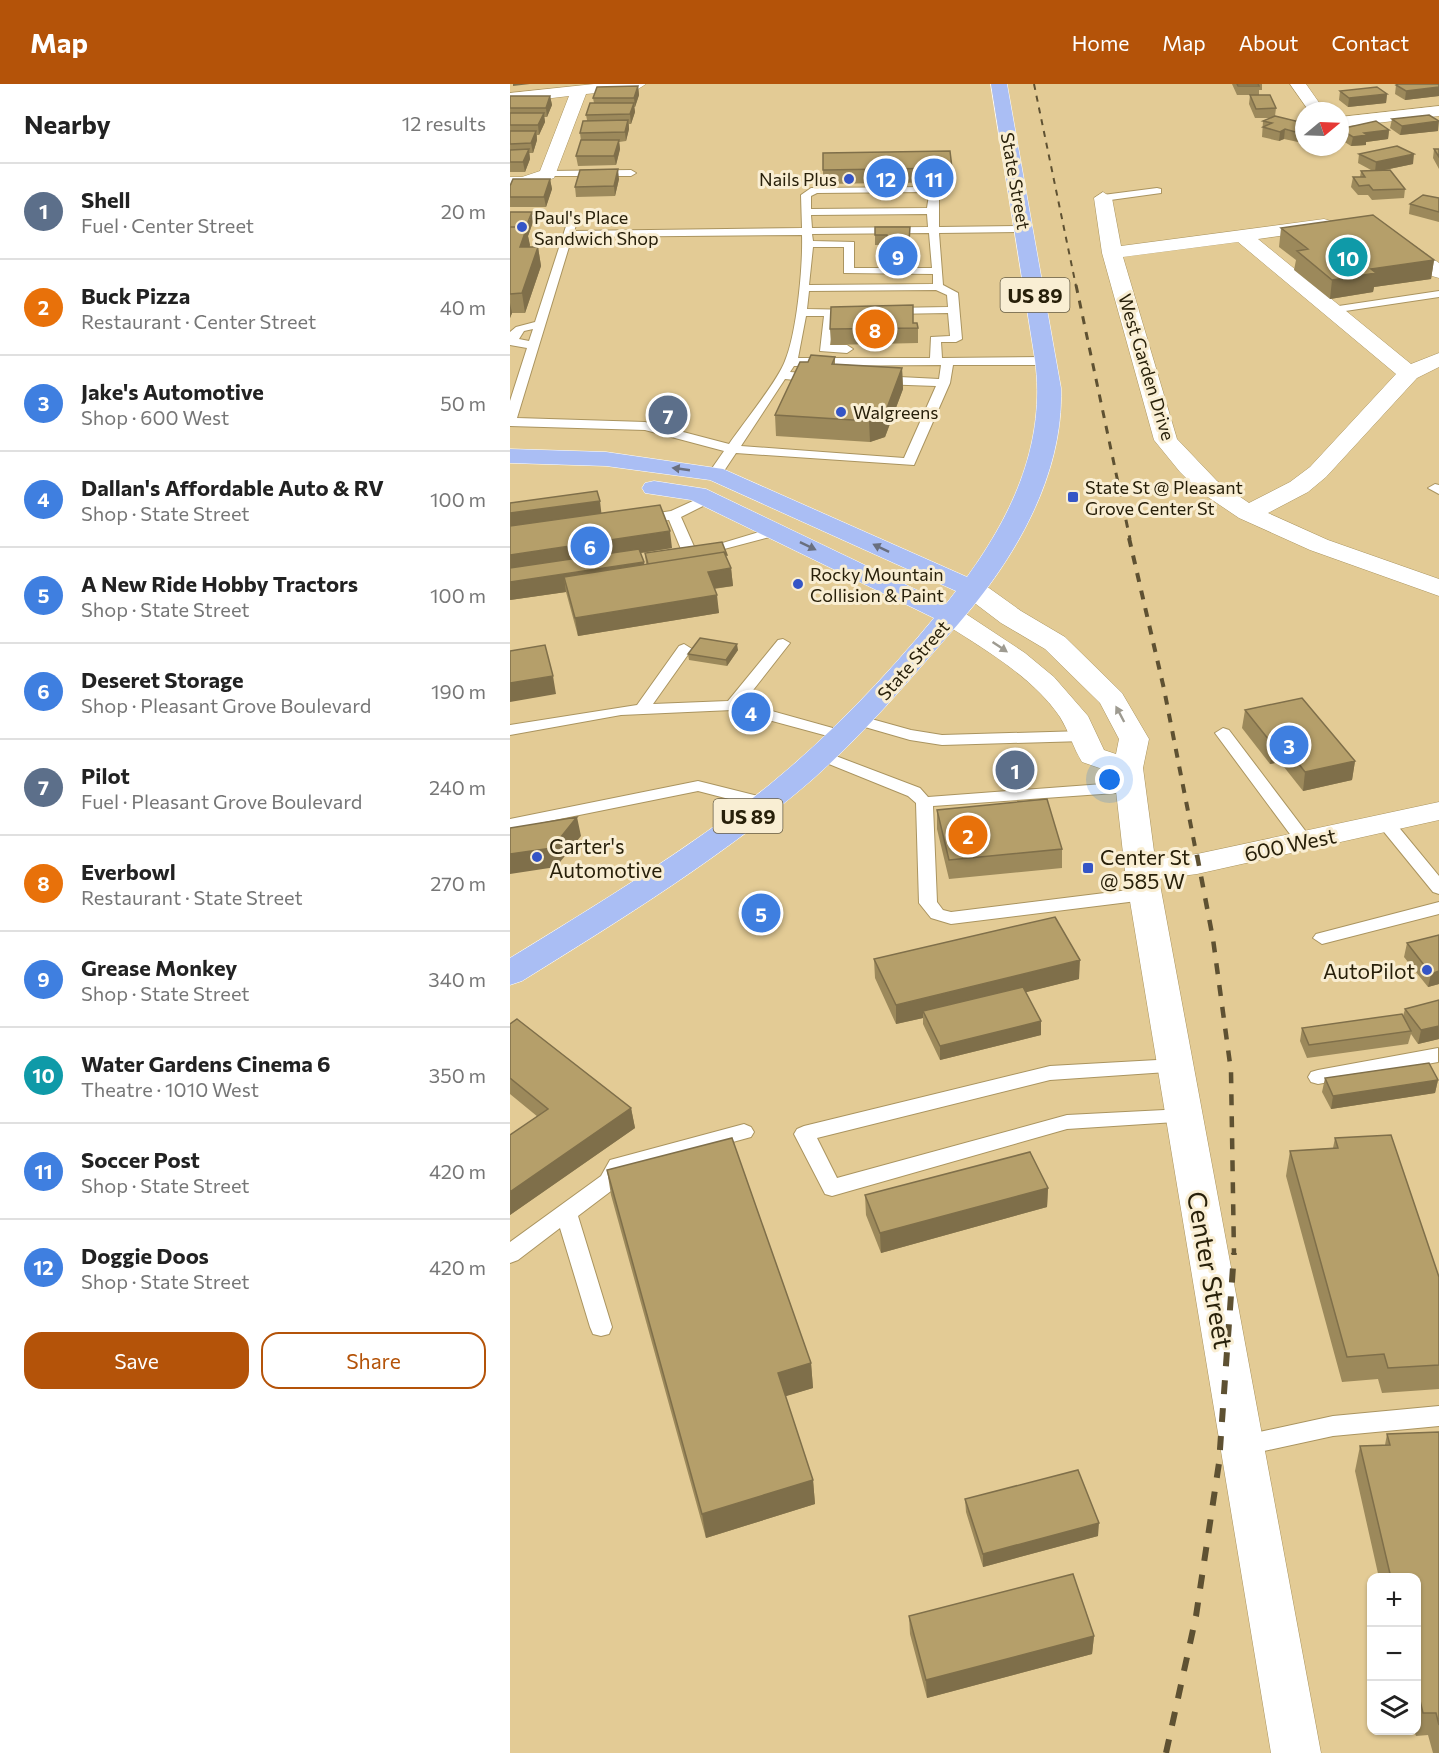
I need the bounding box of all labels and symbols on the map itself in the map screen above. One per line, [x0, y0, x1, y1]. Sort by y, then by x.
north arrow [1295, 102, 1349, 156]
street label: State Street [997, 131, 1035, 231]
pin: 12 [866, 156, 905, 200]
pin: 11 [914, 156, 954, 200]
place label: Nails Plus [759, 168, 837, 190]
marker: Nails Plus [842, 172, 856, 186]
place label: Paul's Place Sandwich Shop [534, 206, 659, 249]
marker: Paul's Place Sandwich Shop [515, 220, 529, 234]
pin: 9 [878, 234, 918, 279]
pin: 10 [1328, 234, 1368, 279]
road number: US 89 [1000, 278, 1070, 312]
street label: West Garden Drive [1114, 291, 1180, 443]
pin: 8 [856, 306, 895, 352]
pin: 7 [648, 392, 688, 438]
place label: Walgreens [853, 401, 939, 423]
marker: Walgreens [834, 405, 848, 419]
one-way arrow [672, 465, 691, 474]
place label: State St @ Pleasant Grove Center St [1085, 476, 1243, 519]
marker: State St @ Pleasant Grove Center St [1066, 490, 1080, 504]
pin: 6 [570, 524, 610, 568]
one-way arrow [799, 542, 816, 551]
one-way arrow [873, 544, 890, 553]
place label: Rocky Mountain Collision & Paint [810, 563, 944, 606]
marker: Rocky Mountain Collision & Paint [791, 577, 805, 591]
street label: State Street [872, 616, 954, 704]
one-way arrow [992, 642, 1009, 653]
pin: 4 [732, 690, 770, 734]
one-way arrow [1115, 705, 1125, 722]
pin: 3 [1270, 722, 1308, 768]
pin: 1 [996, 748, 1034, 792]
your location [1095, 765, 1124, 794]
road number: US 89 [714, 799, 782, 833]
pin: 2 [948, 812, 988, 858]
street label: 600 West [1242, 822, 1338, 866]
place label: Carter's Automotive [549, 833, 662, 882]
place label: Center St @ 585 W [1100, 844, 1190, 893]
marker: Carter's Automotive [530, 850, 544, 864]
marker: Center St @ 585 W [1081, 861, 1095, 875]
pin: 5 [742, 890, 780, 936]
place label: AutoPilot [1323, 958, 1415, 983]
marker: AutoPilot [1420, 963, 1434, 977]
street label: Center Street [1182, 1189, 1240, 1351]

